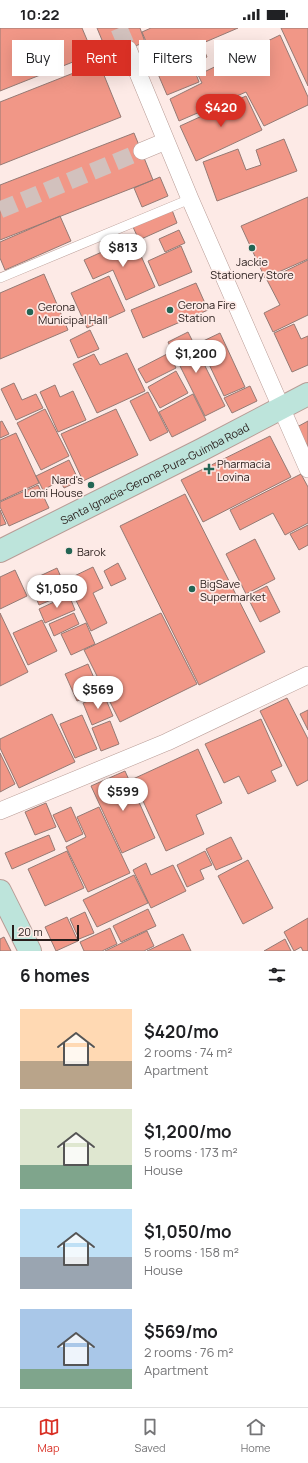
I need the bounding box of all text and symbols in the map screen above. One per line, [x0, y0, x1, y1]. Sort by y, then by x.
text: 10:22 [20, 4, 59, 25]
chip: Buy [12, 40, 64, 76]
chip: Rent [72, 40, 131, 76]
chip: Filters [139, 40, 206, 76]
chip: New [214, 40, 270, 76]
pin: $420 [197, 94, 245, 128]
text: $420 [205, 98, 237, 116]
pin: $813 [99, 234, 147, 268]
text: $813 [108, 238, 138, 256]
marker: Jackie Stationery Store [247, 243, 257, 253]
place label: Jackie Stationery Store [210, 254, 294, 282]
place label: Gerona Fire Station [178, 297, 236, 325]
place label: Gerona Municipal Hall [38, 299, 108, 327]
marker: Gerona Fire Station [165, 305, 175, 315]
marker: Gerona Municipal Hall [25, 307, 35, 317]
pin: $1,200 [163, 340, 229, 374]
text: $1,200 [175, 344, 217, 362]
street label: Santa Ignacia-Gerona-Pura-Guimba Road [57, 419, 251, 527]
place label: Pharmacia Lovina [217, 456, 270, 484]
marker: Pharmacia Lovina [204, 464, 214, 474]
place label: Nard's Lomi House [24, 472, 84, 500]
marker: Nard's Lomi House [86, 480, 96, 490]
place label: Barok [77, 544, 106, 559]
marker: Barok [64, 546, 74, 556]
pin: $1,050 [24, 575, 90, 609]
place label: BigSave Supermarket [200, 576, 266, 604]
text: $1,050 [36, 579, 78, 597]
marker: BigSave Supermarket [187, 584, 197, 594]
pin: $569 [74, 676, 122, 710]
text: $569 [82, 680, 114, 698]
pin: $599 [99, 778, 147, 812]
text: $599 [107, 782, 139, 800]
scale bar [12, 923, 79, 942]
text: 20 m [18, 924, 43, 939]
text: 6 homes [20, 964, 90, 987]
icon: filters [266, 964, 288, 986]
text: $420/mo [144, 1020, 219, 1043]
icon: home [52, 1025, 100, 1073]
text: 2 rooms · 74 m² [144, 1043, 232, 1061]
text: Apartment [144, 1061, 208, 1079]
text: $1,200/mo [144, 1120, 232, 1143]
icon: home [52, 1125, 100, 1173]
text: 5 rooms · 173 m² [144, 1143, 238, 1161]
text: House [144, 1161, 183, 1179]
text: $1,050/mo [144, 1220, 231, 1243]
icon: home [52, 1225, 100, 1273]
text: 5 rooms · 158 m² [144, 1243, 239, 1261]
text: House [144, 1261, 183, 1279]
text: $569/mo [144, 1320, 218, 1343]
icon: home [52, 1325, 100, 1373]
text: 2 rooms · 76 m² [144, 1343, 233, 1361]
text: Apartment [144, 1361, 208, 1379]
tab: Map [38, 1416, 60, 1455]
tab: Saved [135, 1416, 166, 1455]
tab: Home [241, 1416, 270, 1455]

